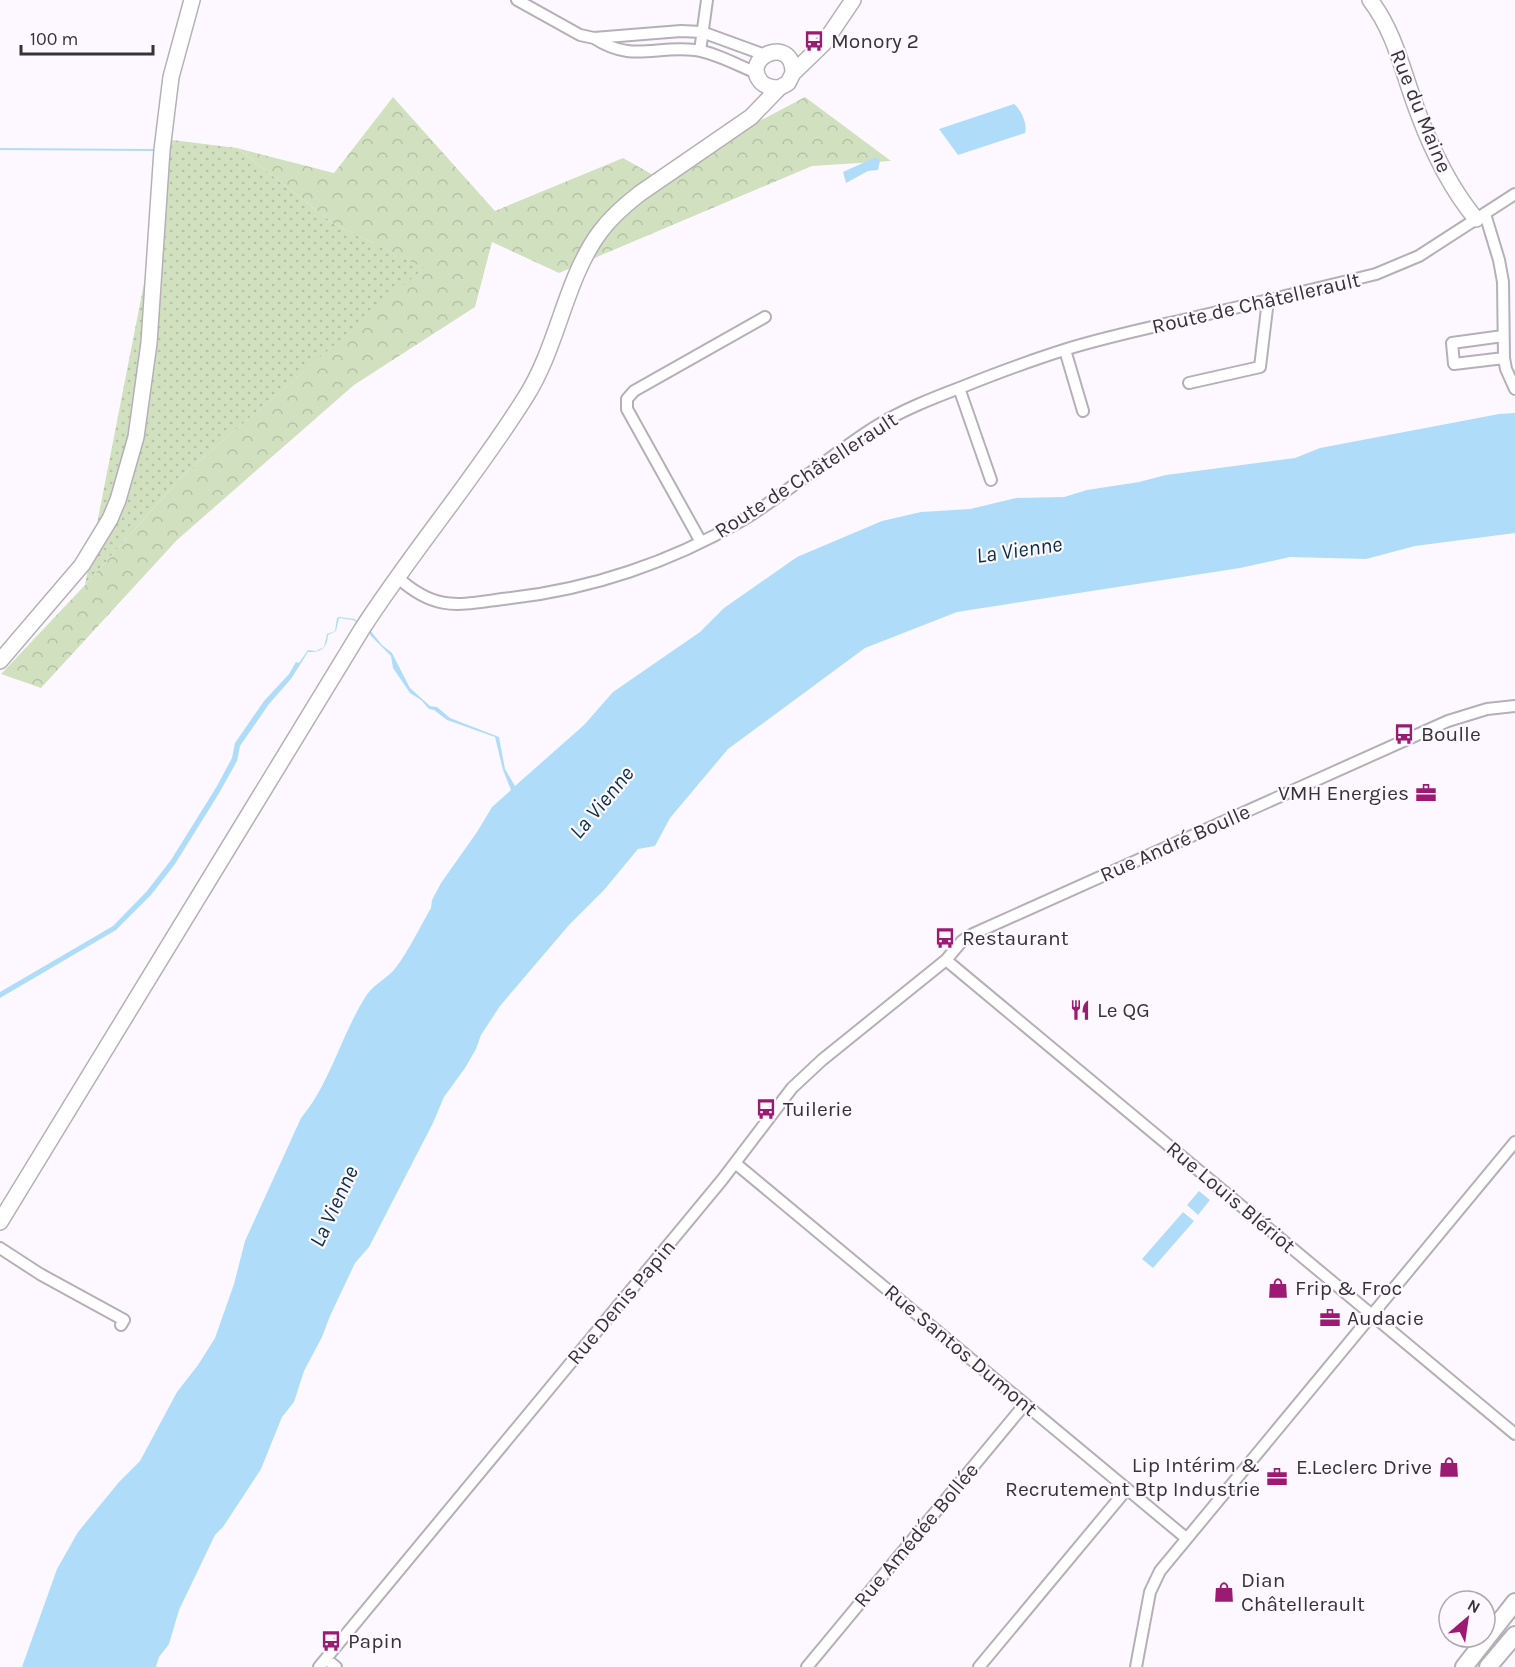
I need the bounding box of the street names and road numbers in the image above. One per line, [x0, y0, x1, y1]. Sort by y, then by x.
street label: Rue du Maine [1385, 46, 1457, 176]
street label: Route de Châtellerault [1150, 267, 1363, 339]
street label: Route de Châtellerault [710, 407, 902, 543]
street label: Rue André Boulle [1096, 799, 1254, 887]
street label: Rue Louis Blériot [1162, 1136, 1300, 1258]
street label: Rue Denis Papin [562, 1235, 680, 1369]
street label: Rue Santos Dumont [880, 1279, 1042, 1421]
street label: Rue Amédée Bollée [849, 1458, 983, 1612]

